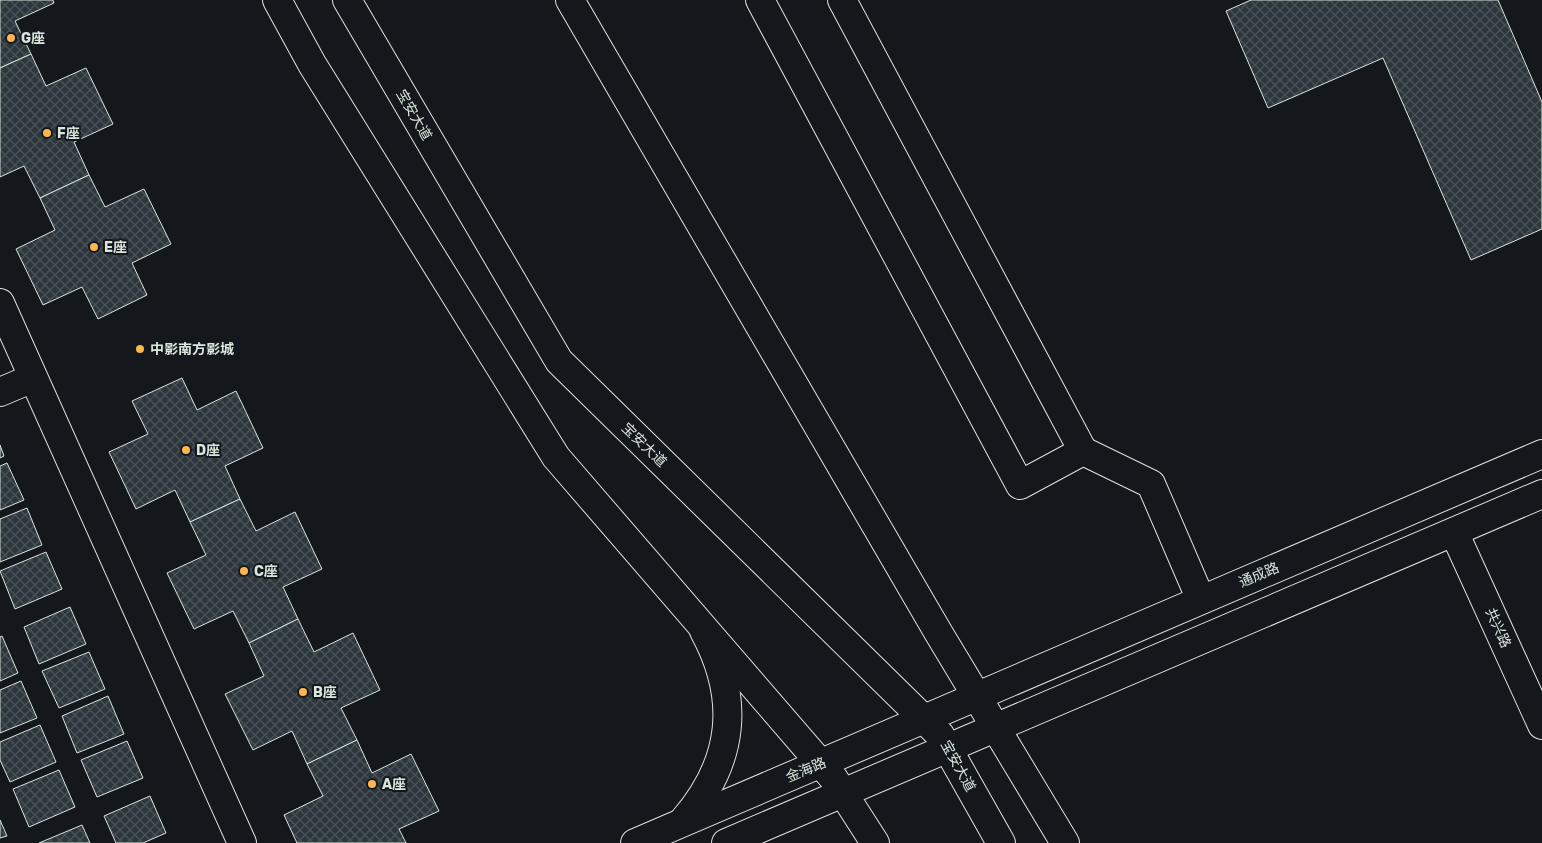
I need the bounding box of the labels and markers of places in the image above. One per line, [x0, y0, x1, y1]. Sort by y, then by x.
place label: G座 [21, 30, 45, 47]
marker: G座 [5, 32, 17, 44]
place label: F座 [57, 125, 80, 142]
marker: F座 [41, 127, 53, 139]
place label: E座 [104, 239, 127, 256]
marker: E座 [88, 241, 100, 253]
place label: 中影南方影城 [150, 341, 234, 358]
marker: 中影南方影城 [134, 343, 146, 355]
place label: D座 [196, 442, 220, 459]
marker: D座 [180, 444, 192, 456]
place label: C座 [254, 563, 278, 580]
marker: C座 [238, 565, 250, 577]
place label: B座 [313, 684, 337, 701]
marker: B座 [297, 686, 309, 698]
place label: A座 [382, 776, 406, 793]
marker: A座 [366, 778, 378, 790]

